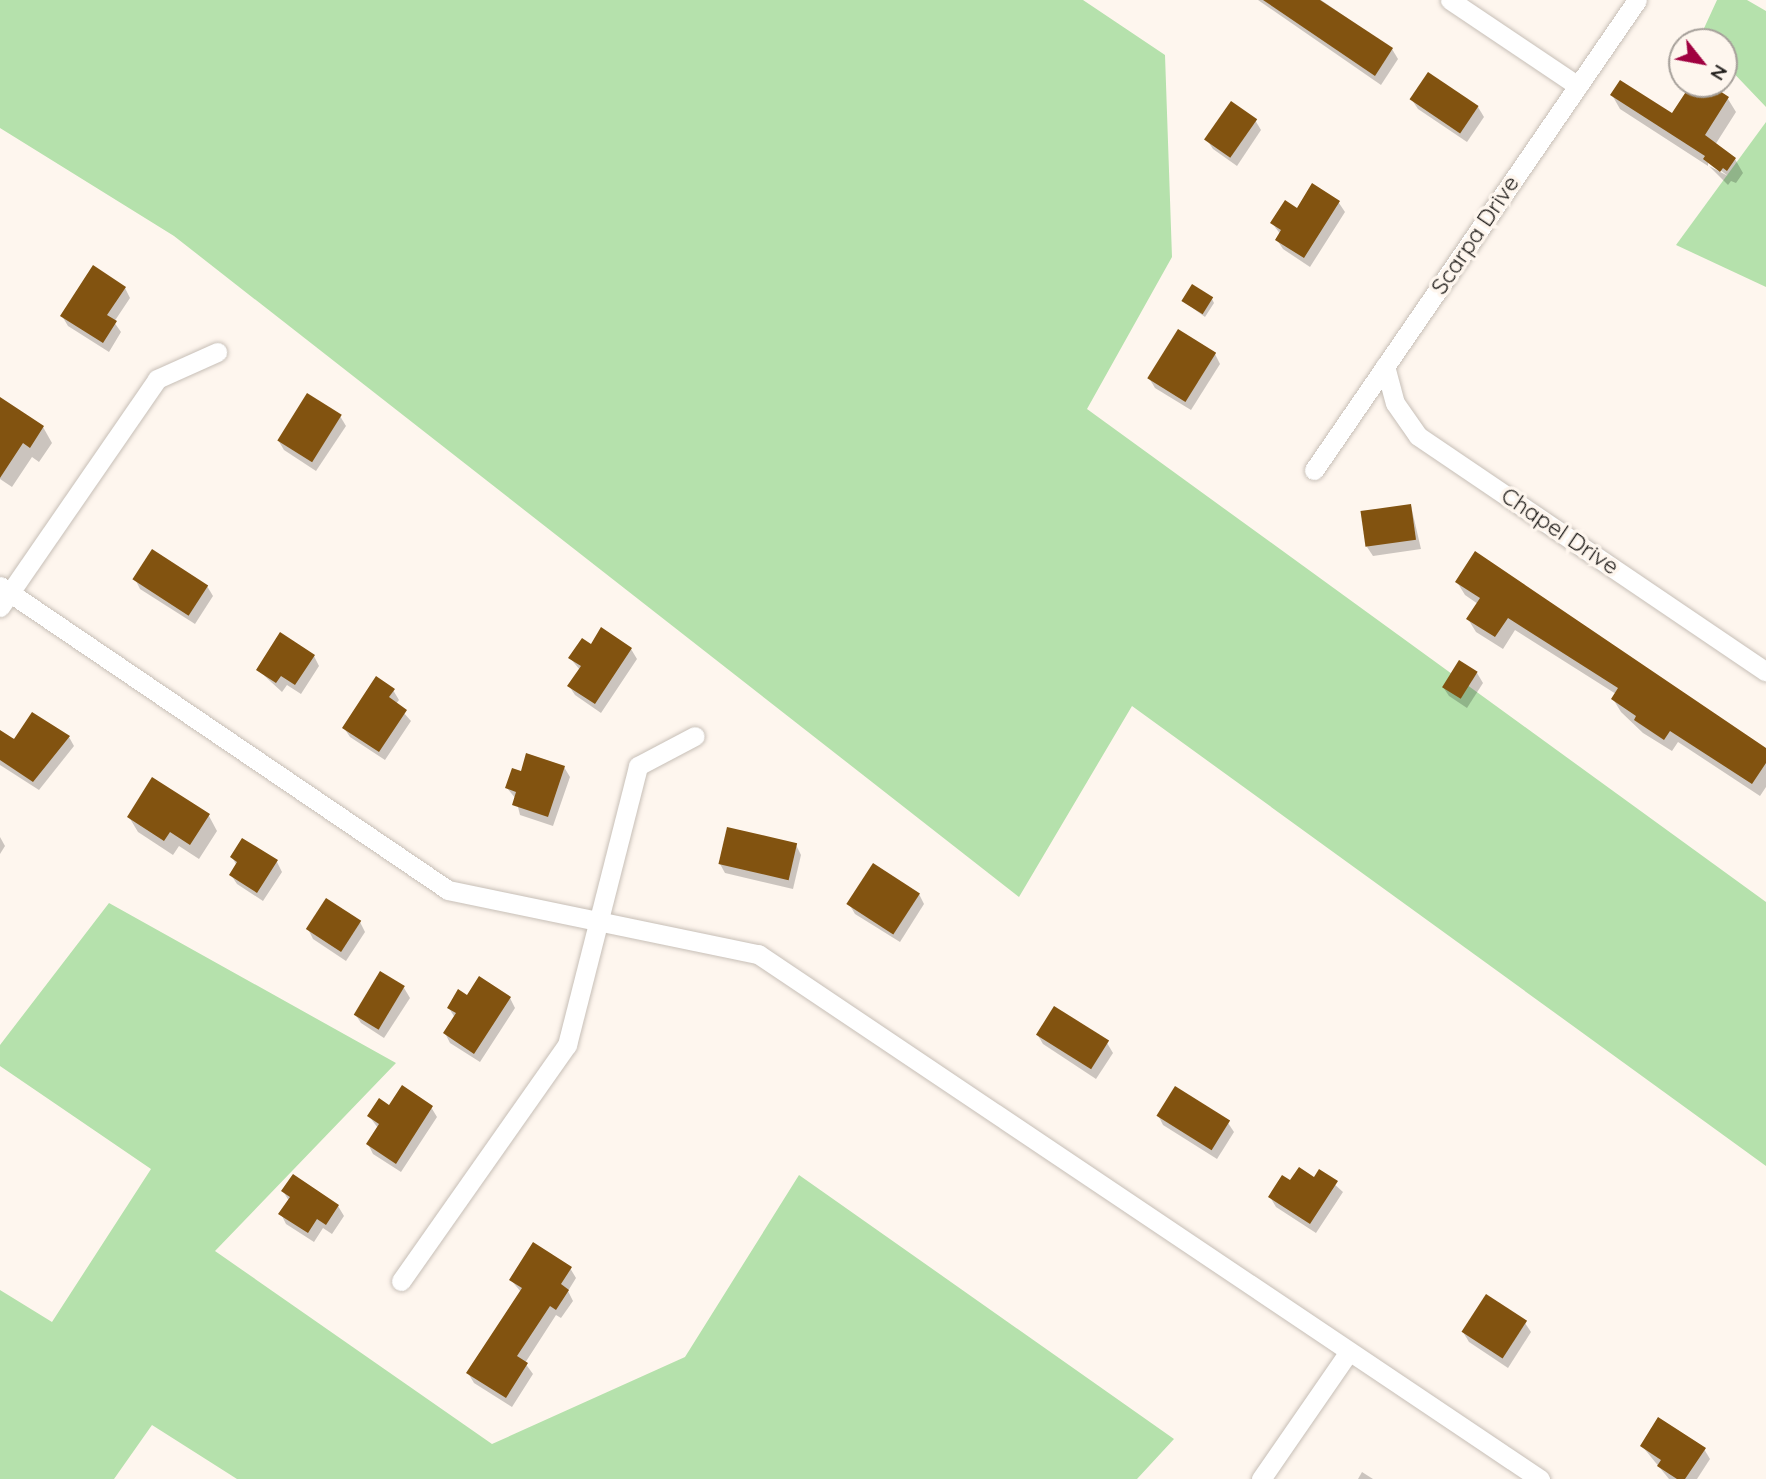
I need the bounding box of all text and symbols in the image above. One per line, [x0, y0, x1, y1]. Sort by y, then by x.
north arrow [1668, 28, 1738, 98]
text: N [1705, 61, 1733, 85]
street label: Scarpa Drive [1425, 170, 1525, 300]
street label: Chapel Drive [1496, 482, 1624, 580]

